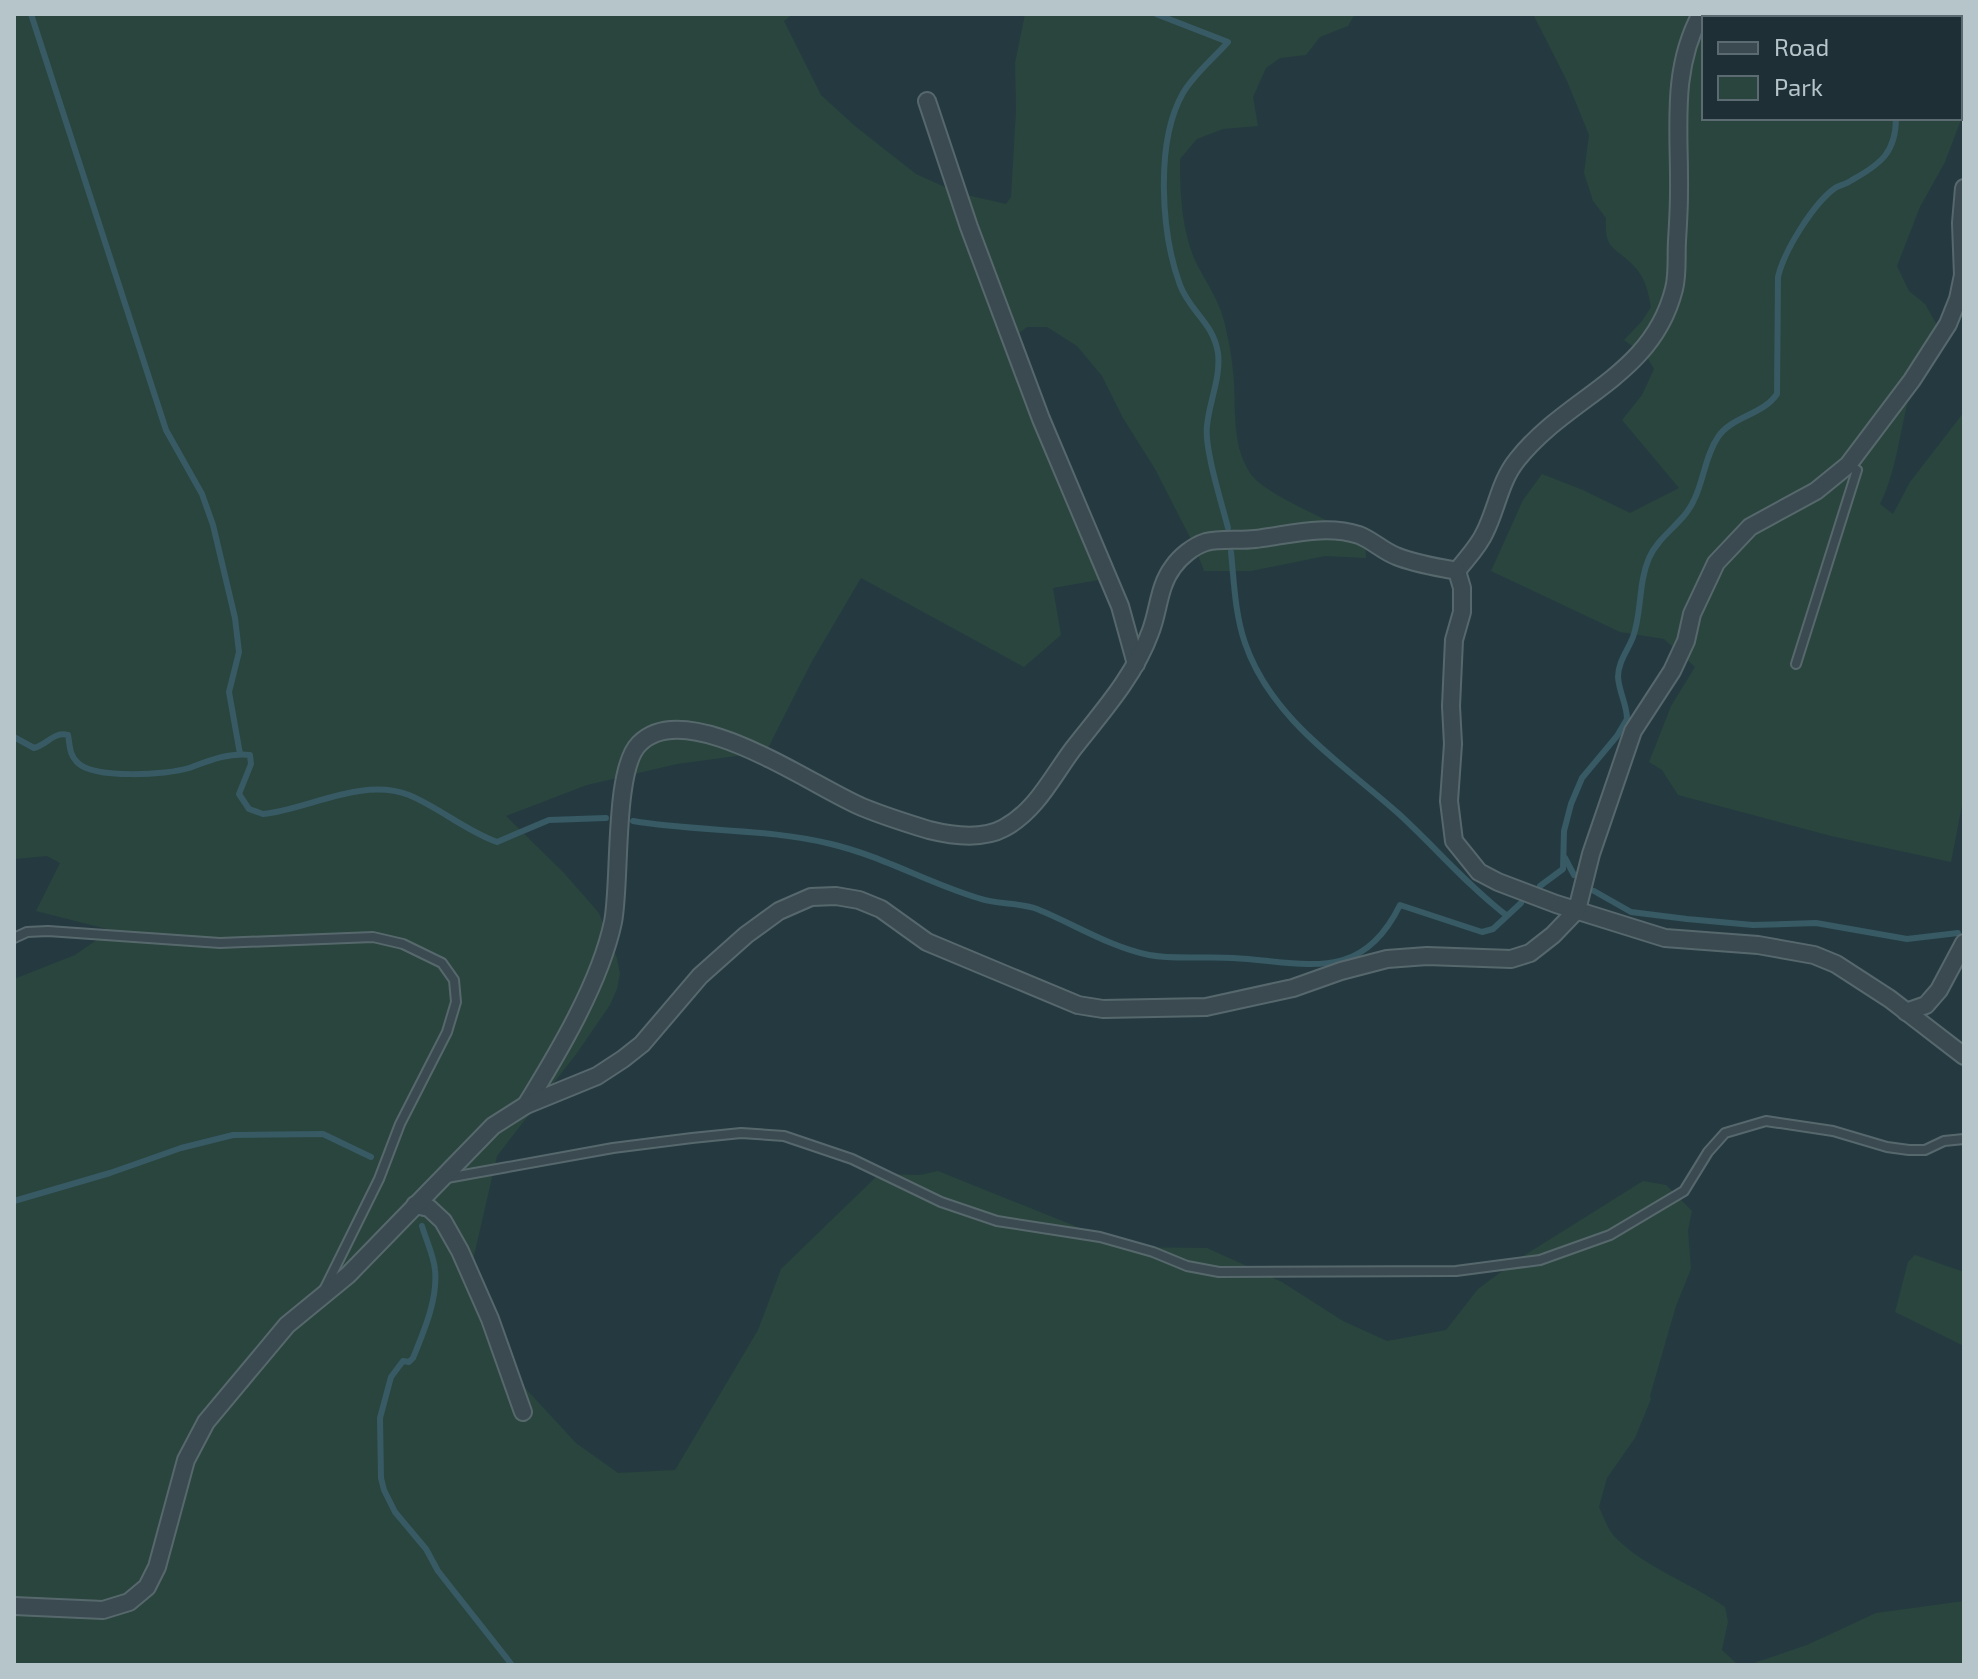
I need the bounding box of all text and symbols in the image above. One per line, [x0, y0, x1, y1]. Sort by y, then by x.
legend [1702, 16, 1962, 120]
text: Road [1774, 32, 1829, 61]
text: Park [1774, 72, 1823, 101]

